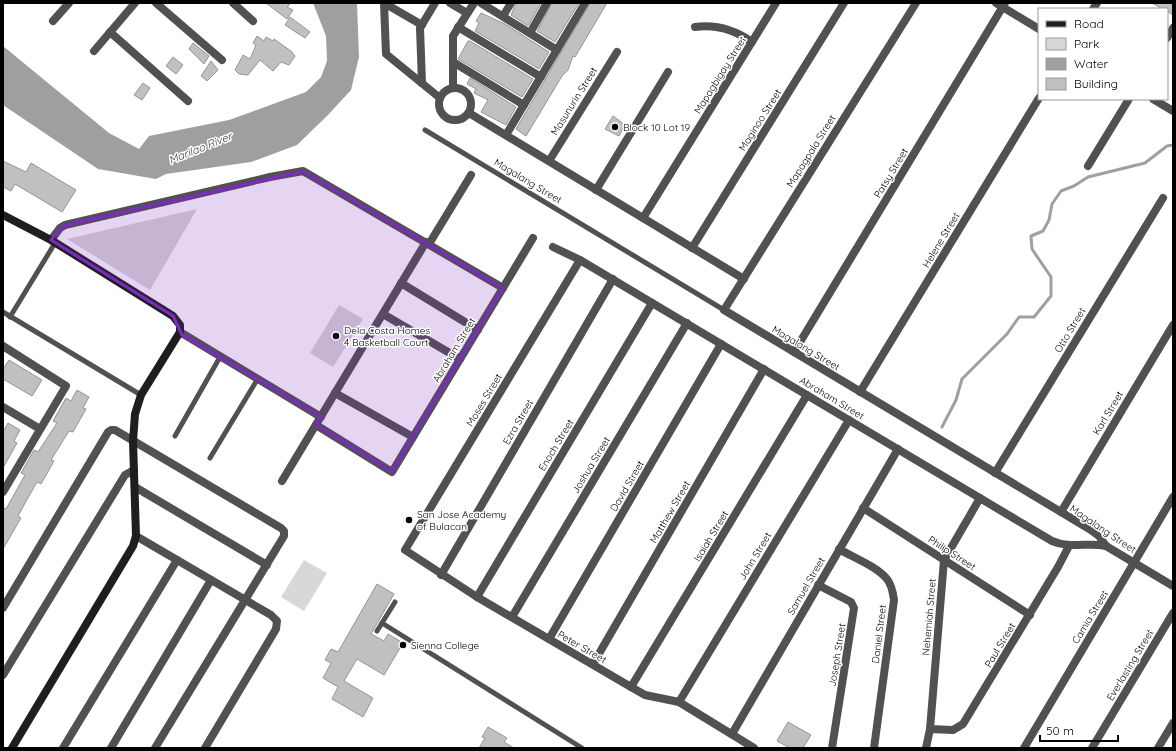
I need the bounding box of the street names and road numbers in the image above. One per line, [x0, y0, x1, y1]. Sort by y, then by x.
street label: Mapagbigay Street [691, 33, 749, 116]
street label: Masunurin Street [548, 64, 601, 138]
street label: Maginoo Street [736, 86, 785, 153]
street label: Mapagpala Street [783, 112, 839, 190]
street label: Patsy Street [871, 145, 911, 200]
street label: Magalang Street [492, 156, 565, 207]
street label: Helene Street [919, 209, 963, 270]
street label: Otto Street [1051, 304, 1089, 355]
street label: Abraham Street [430, 315, 479, 385]
street label: Magalang Street [770, 323, 843, 374]
street label: Moses Street [463, 371, 505, 429]
street label: Abraham Street [797, 374, 867, 423]
street label: Karl Street [1090, 388, 1127, 437]
street label: Ezra Street [500, 396, 537, 447]
street label: Enoch Street [535, 416, 577, 473]
street label: Joshua Street [569, 434, 613, 496]
street label: David Street [607, 458, 647, 514]
street label: Matthew Street [647, 478, 693, 546]
street label: Magalang Street [1067, 502, 1139, 556]
street label: Isaiah Street [691, 508, 732, 564]
street label: John Street [736, 529, 775, 582]
street label: Philip Street [926, 533, 979, 574]
street label: Samuel Street [784, 554, 828, 617]
street label: Nehemiah Street [919, 577, 939, 656]
street label: Camia Street [1069, 587, 1111, 646]
street label: Daniel Street [869, 603, 889, 664]
street label: Paul Street [982, 620, 1019, 670]
street label: Joseph Street [826, 622, 849, 688]
street label: Everlasting Street [1104, 626, 1157, 703]
street label: Peter Street [555, 628, 609, 667]

